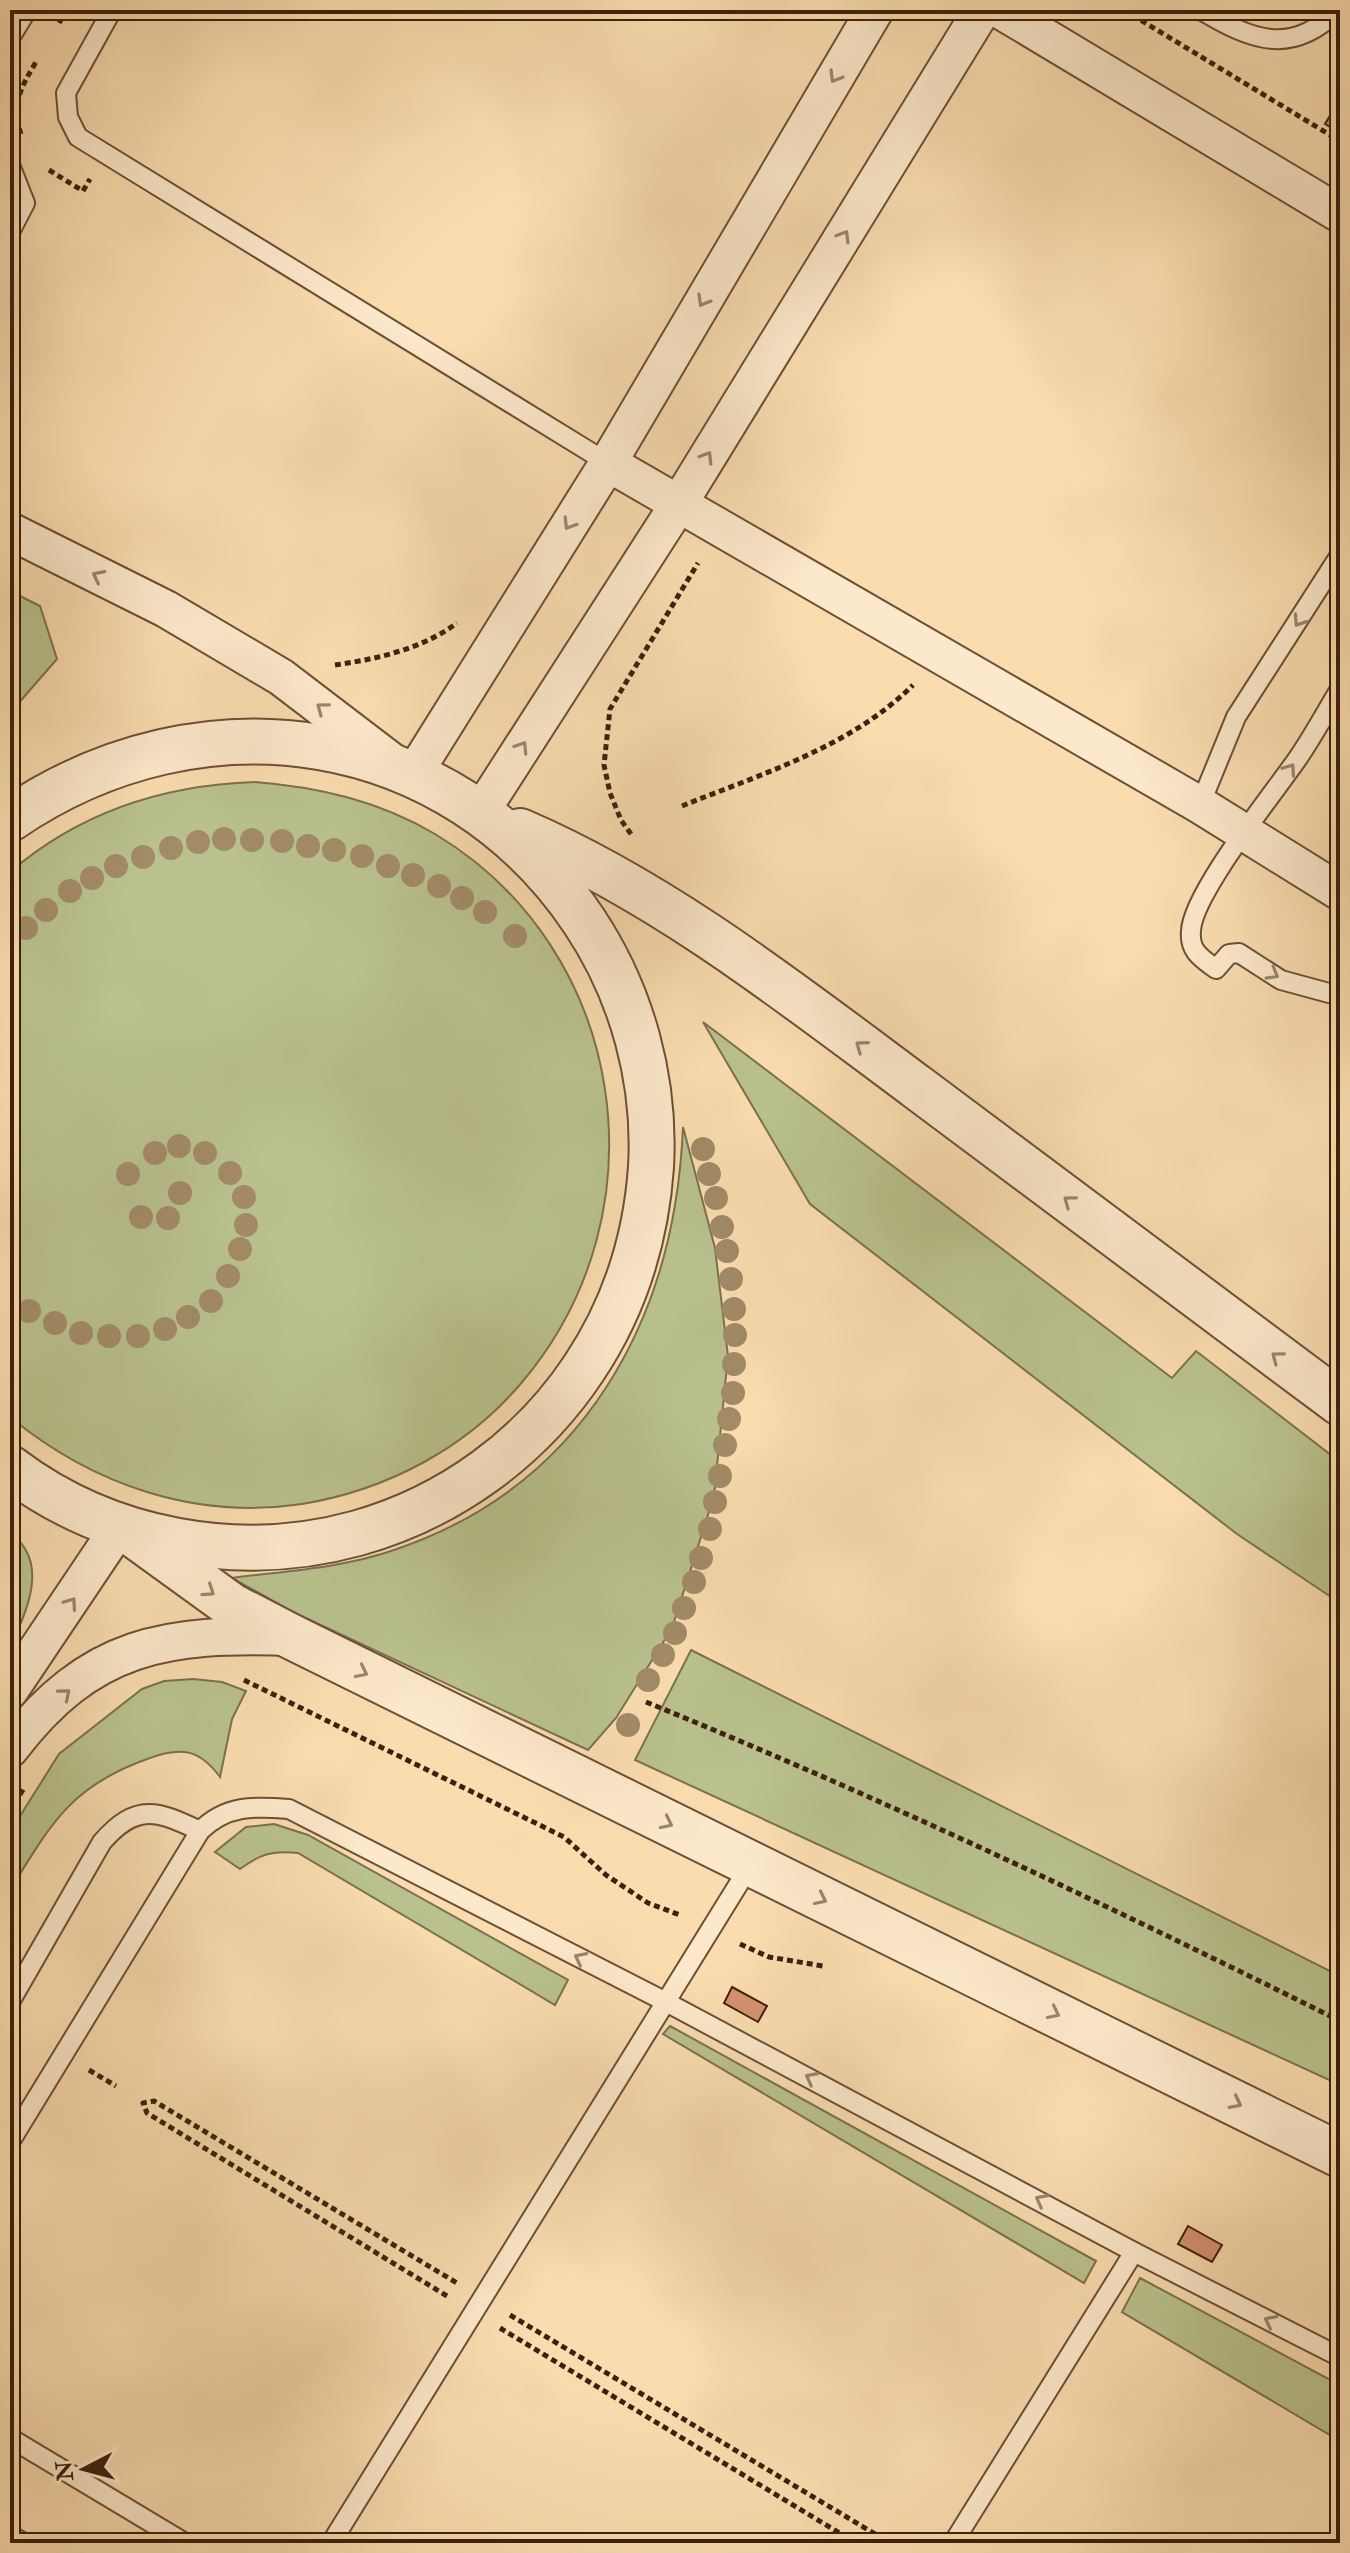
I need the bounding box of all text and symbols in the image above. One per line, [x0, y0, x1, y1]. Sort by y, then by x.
one-way arrow [829, 68, 845, 83]
one-way arrow [834, 230, 849, 245]
one-way arrow [697, 292, 712, 307]
one-way arrow [697, 451, 713, 466]
one-way arrow [564, 515, 579, 530]
one-way arrow [92, 570, 107, 585]
one-way arrow [1294, 612, 1309, 627]
one-way arrow [316, 703, 330, 717]
one-way arrow [513, 742, 528, 756]
one-way arrow [1280, 764, 1295, 778]
one-way arrow [1264, 964, 1279, 980]
one-way arrow [855, 1041, 869, 1055]
one-way arrow [1063, 1196, 1078, 1211]
one-way arrow [1272, 1352, 1286, 1366]
one-way arrow [200, 1581, 215, 1596]
one-way arrow [61, 1598, 76, 1612]
one-way arrow [354, 1662, 369, 1678]
one-way arrow [56, 1689, 70, 1704]
one-way arrow [659, 1813, 674, 1828]
one-way arrow [813, 1889, 827, 1905]
one-way arrow [574, 1952, 589, 1967]
one-way arrow [1046, 2003, 1061, 2019]
one-way arrow [804, 2073, 819, 2088]
one-way arrow [1228, 2094, 1243, 2109]
one-way arrow [1034, 2194, 1049, 2209]
one-way arrow [1264, 2316, 1279, 2331]
north arrow [44, 2429, 124, 2509]
text: N [50, 2459, 80, 2483]

